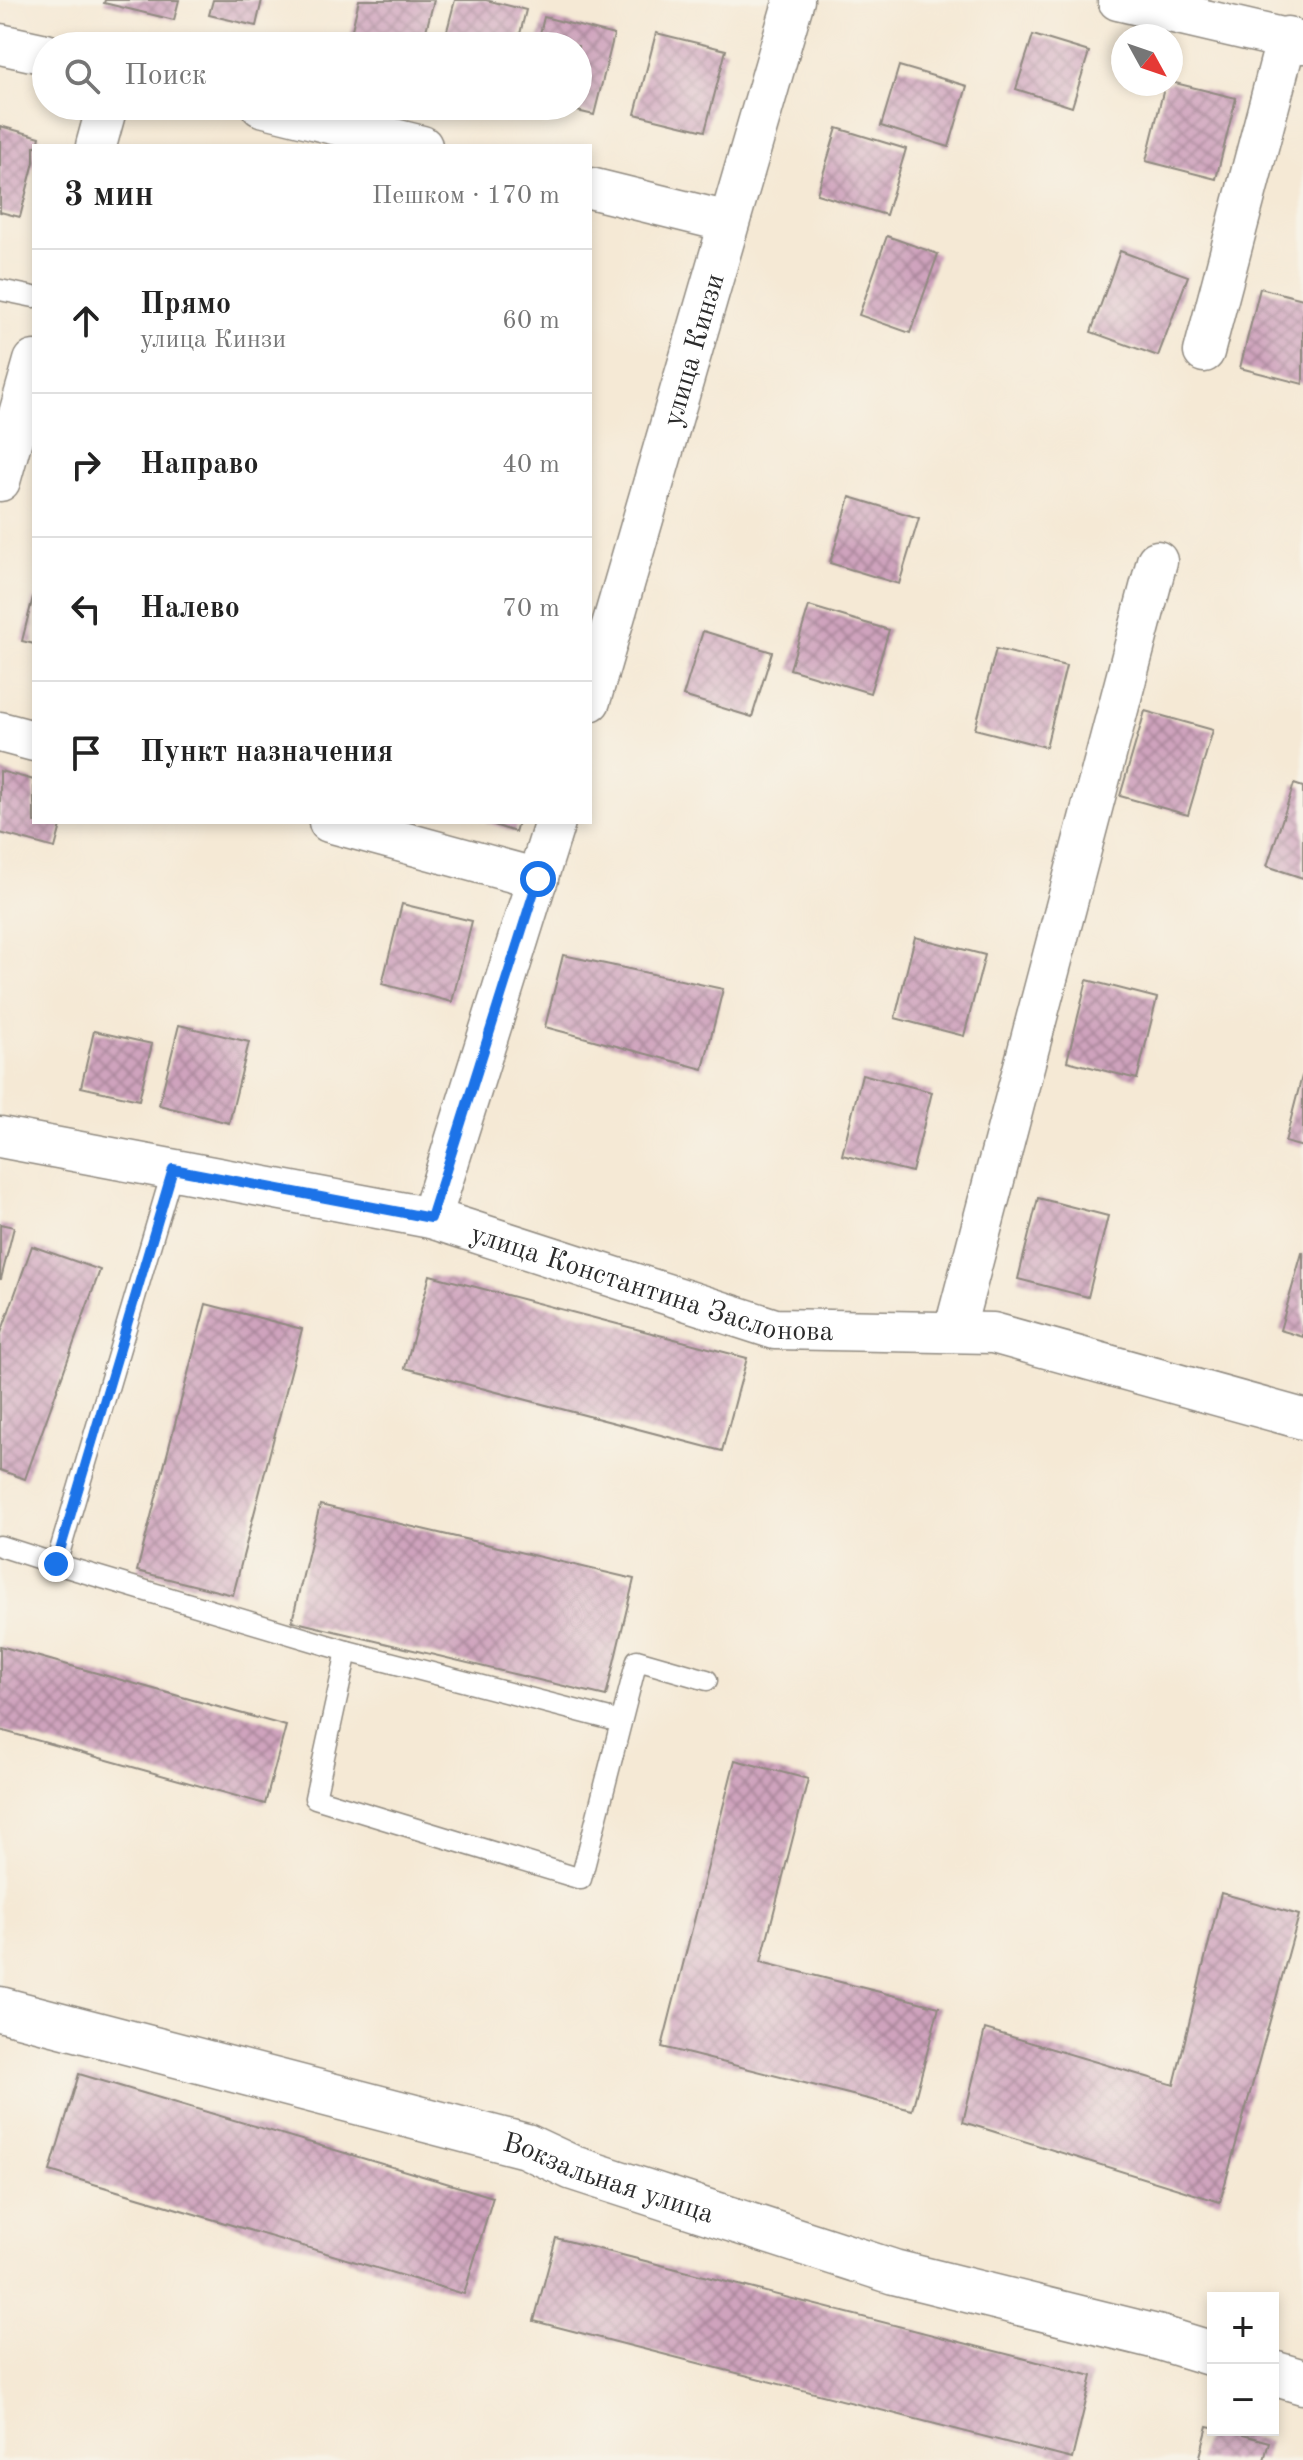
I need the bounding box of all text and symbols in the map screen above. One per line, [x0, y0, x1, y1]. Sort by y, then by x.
north arrow [1111, 24, 1183, 96]
search box [32, 32, 592, 120]
icon: search [60, 54, 104, 98]
text: Поиск [124, 61, 207, 91]
text: 3 мин [64, 179, 154, 213]
text: Пешком · 170 m [372, 183, 560, 209]
street label: улица Кинзи [660, 271, 731, 430]
text: Прямо [140, 290, 231, 320]
icon: ahead [64, 299, 108, 343]
text: 60 m [502, 308, 560, 334]
text: улица Кинзи [140, 327, 286, 353]
icon: right [64, 443, 108, 487]
text: Направо [140, 450, 259, 480]
text: 40 m [502, 452, 560, 478]
icon: left [64, 587, 108, 631]
text: Налево [140, 594, 240, 624]
text: 70 m [502, 596, 560, 622]
icon: arrive [64, 731, 108, 775]
text: Пункт назначения [140, 738, 393, 768]
route start [520, 861, 556, 897]
street label: улица Константина Заслонова [467, 1221, 834, 1347]
route end [38, 1546, 74, 1582]
street label: Вокзальная улица [500, 2130, 717, 2230]
map controls [1207, 2292, 1279, 2436]
button: + [1207, 2292, 1279, 2364]
button: − [1207, 2364, 1279, 2436]

